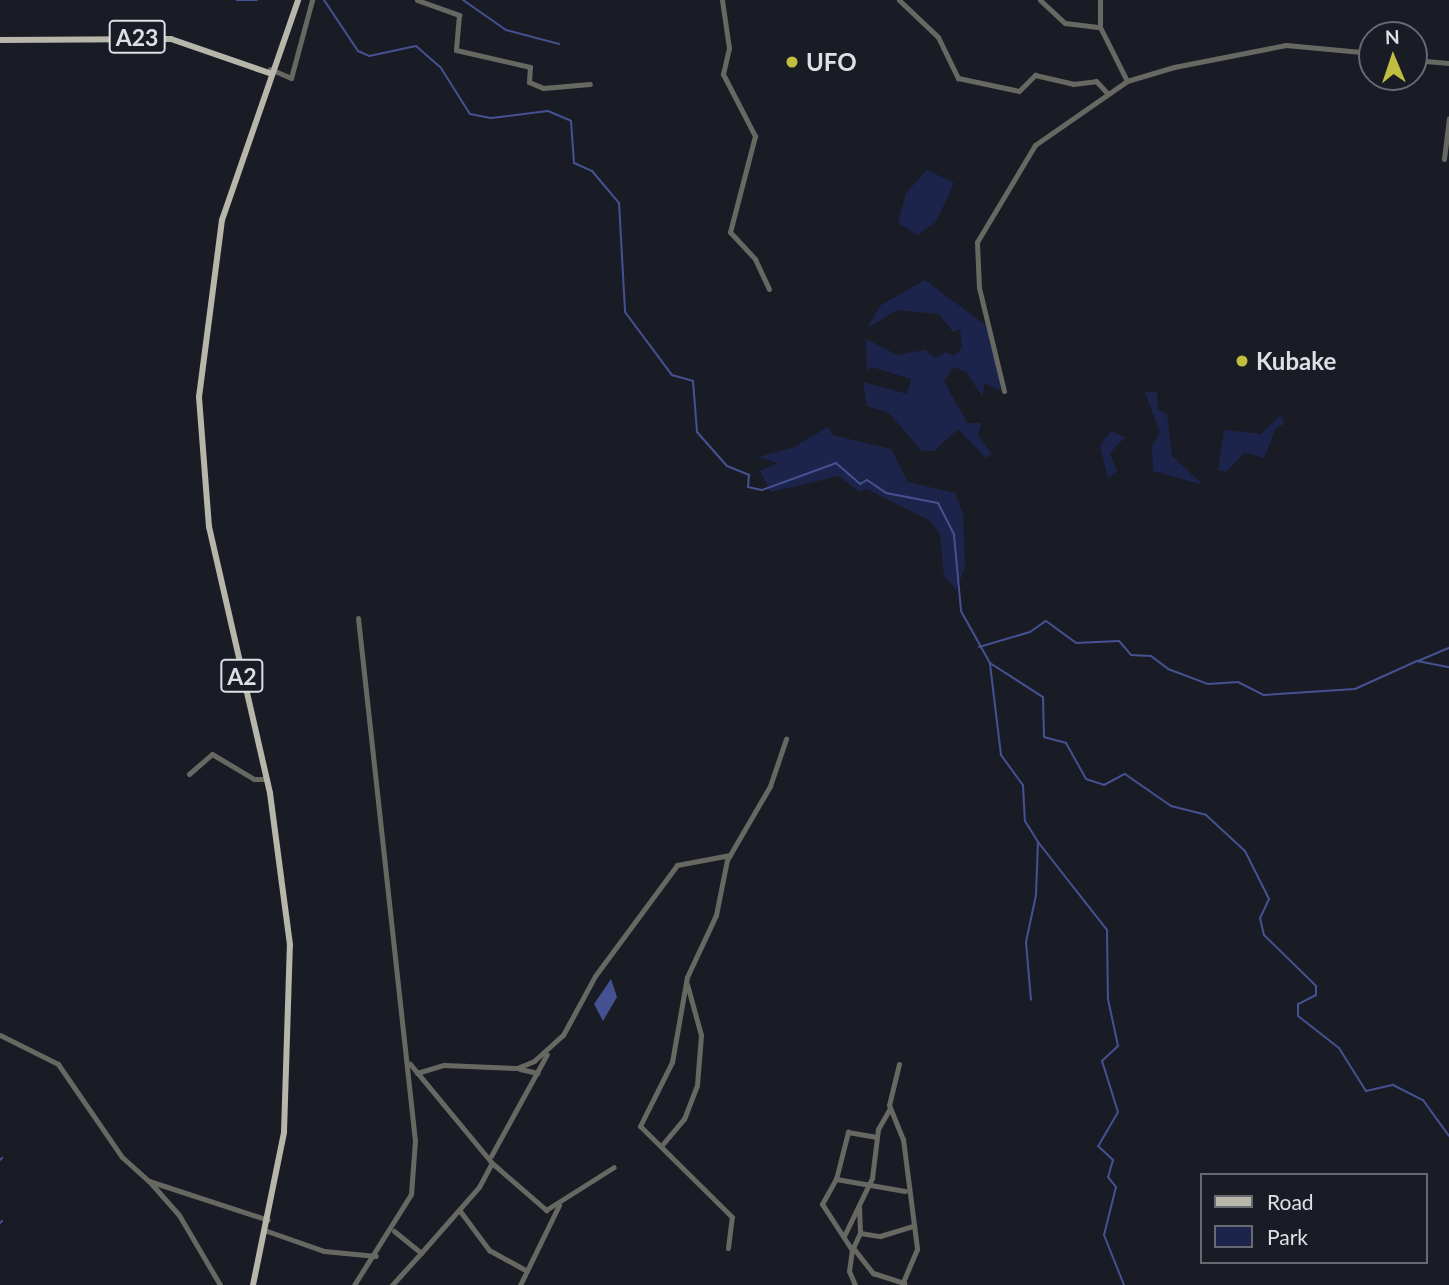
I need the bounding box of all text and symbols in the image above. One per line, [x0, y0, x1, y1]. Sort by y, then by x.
road number: A23 [107, 18, 167, 56]
north arrow [1358, 21, 1428, 91]
text: N [1385, 25, 1400, 48]
place label: UFO [806, 48, 857, 76]
marker: UFO [784, 54, 800, 70]
place label: Kubake [1256, 347, 1336, 375]
marker: Kubake [1234, 353, 1250, 369]
road number: A2 [219, 656, 265, 696]
legend [1200, 1173, 1428, 1264]
text: Road [1267, 1189, 1314, 1214]
text: Park [1267, 1224, 1308, 1249]

